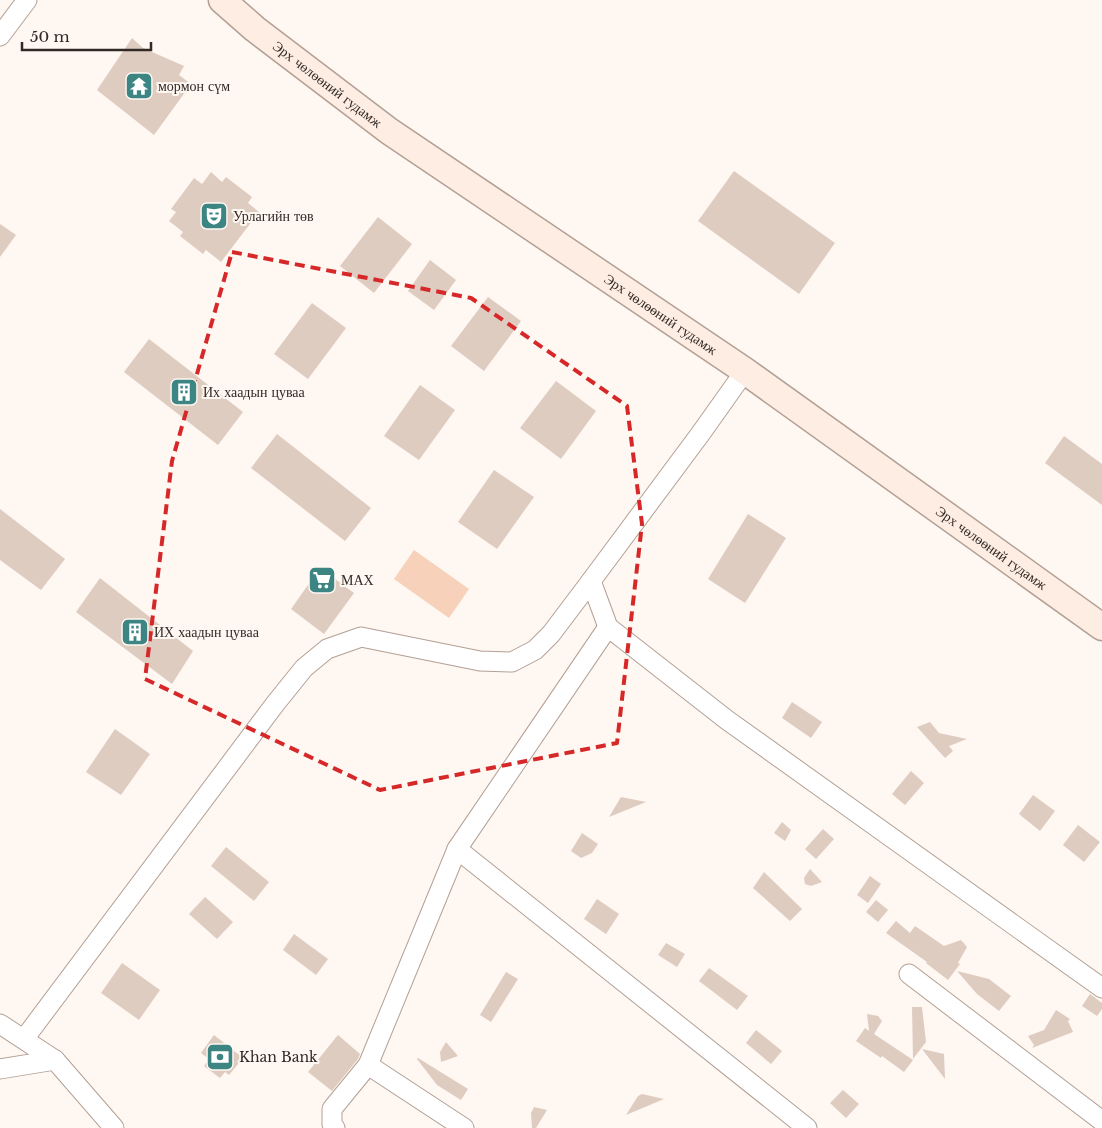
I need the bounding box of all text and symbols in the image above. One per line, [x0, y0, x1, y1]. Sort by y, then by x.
scale bar [22, 20, 151, 52]
text: 50 m [30, 27, 70, 46]
street label: Эрх чөлөөний гудамж [269, 37, 386, 132]
temple icon: мормон сүм [124, 71, 154, 101]
place label: мормон сүм [158, 77, 230, 95]
theatre icon: Урлагийн төв [199, 201, 229, 231]
place label: Урлагийн төв [233, 207, 314, 225]
street label: Эрх чөлөөний гудамж [601, 270, 721, 359]
building icon: Их хаадын цуваа [169, 377, 199, 407]
place label: Их хаадын цуваа [203, 383, 306, 401]
street label: Эрх чөлөөний гудамж [932, 502, 1051, 594]
supermarket icon: МАХ [307, 565, 337, 595]
place label: МАХ [341, 571, 374, 589]
building icon: ИХ хаадын цуваа [120, 617, 150, 647]
place label: ИХ хаадын цуваа [154, 623, 260, 641]
bank icon: Khan Bank [205, 1042, 235, 1072]
place label: Khan Bank [239, 1048, 318, 1066]

